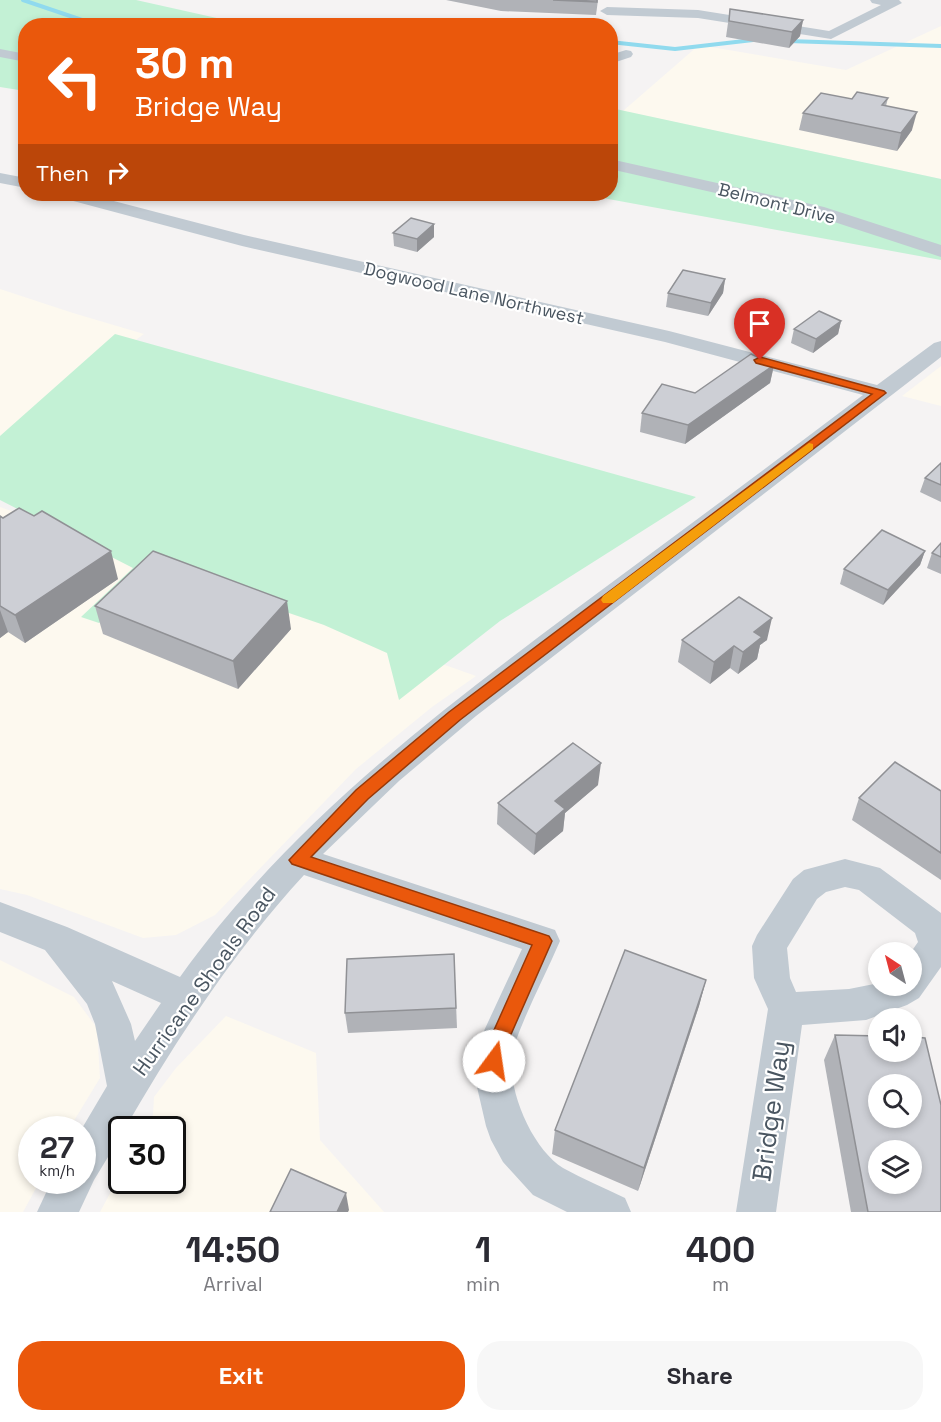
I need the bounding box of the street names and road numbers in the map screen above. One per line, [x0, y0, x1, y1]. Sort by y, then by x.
street label: Belmont Drive [716, 177, 838, 229]
street label: Dogwood Lane Northwest [362, 256, 586, 330]
street label: Hurricane Shoals Road [126, 881, 282, 1081]
street label: Bridge Way [744, 1038, 798, 1184]

